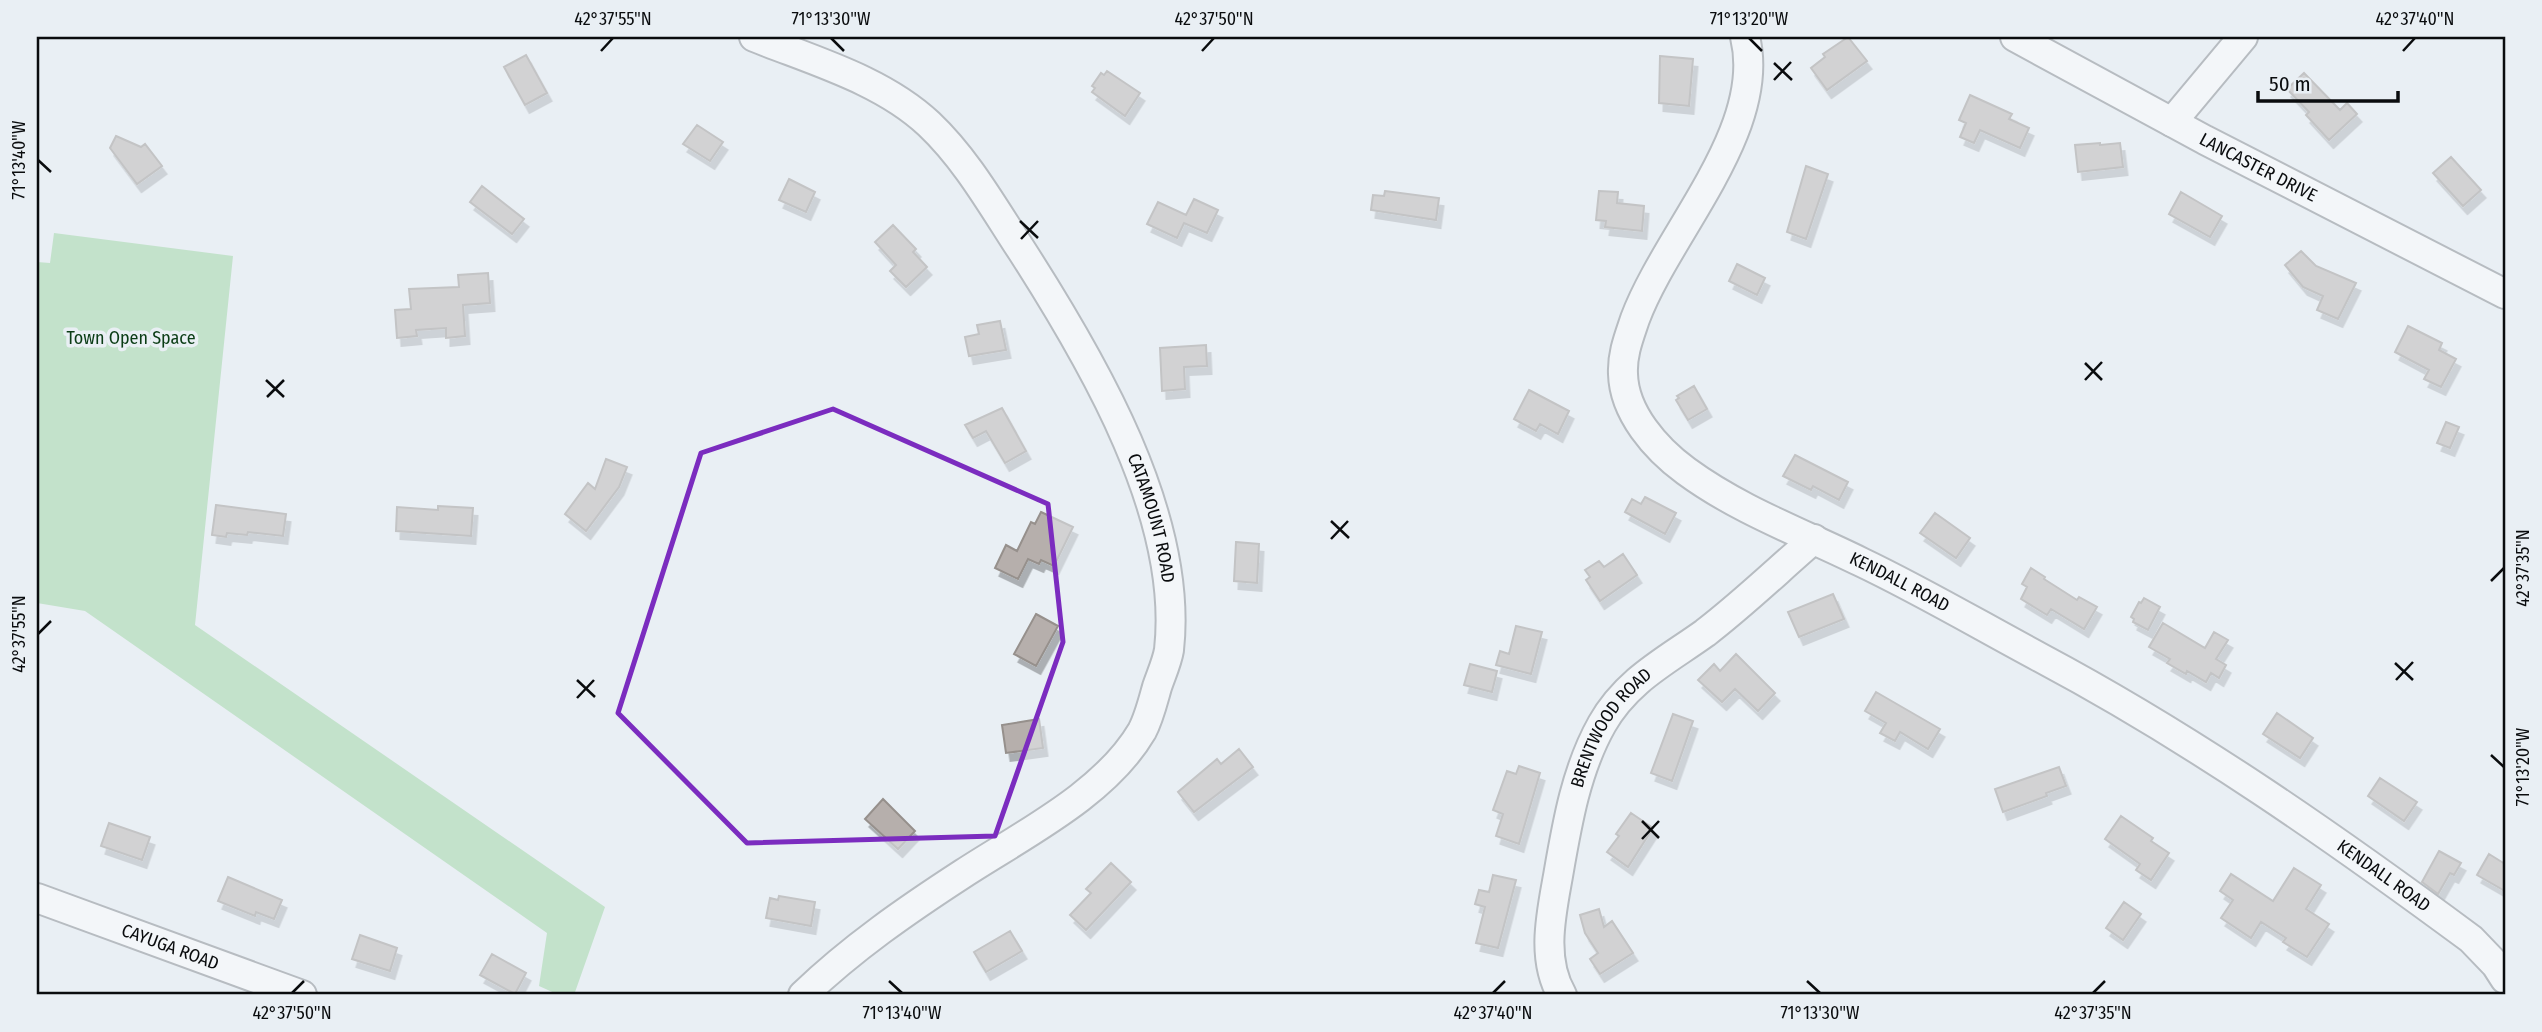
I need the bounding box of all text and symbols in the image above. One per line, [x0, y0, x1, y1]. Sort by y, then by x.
text: 42°37'55"N [574, 8, 652, 30]
text: 71°13'30"W [792, 8, 871, 30]
text: 42°37'50"N [1174, 8, 1254, 30]
text: 71°13'20"W [1710, 8, 1789, 30]
text: 42°37'40"N [2376, 8, 2454, 30]
scale bar [2258, 60, 2398, 104]
text: 50 m [2269, 71, 2311, 97]
text: 71°13'40"W [8, 120, 30, 199]
street label: LANCASTER DRIVE [2196, 128, 2321, 207]
park label: Town Open Space [66, 327, 196, 349]
street label: CATAMOUNT ROAD [1123, 450, 1179, 584]
text: 42°37'35"N [2512, 529, 2534, 607]
street label: KENDALL ROAD [1846, 547, 1953, 617]
text: 42°37'55"N [8, 595, 30, 673]
street label: BRENTWOOD ROAD [1566, 663, 1656, 790]
text: 71°13'20"W [2512, 727, 2534, 806]
street label: KENDALL ROAD [2333, 835, 2435, 917]
street label: CAYUGA ROAD [119, 919, 222, 975]
text: 42°37'50"N [252, 1002, 332, 1024]
text: 71°13'40"W [863, 1002, 942, 1024]
text: 42°37'40"N [1454, 1002, 1532, 1024]
text: 71°13'30"W [1781, 1002, 1860, 1024]
text: 42°37'35"N [2054, 1002, 2132, 1024]

